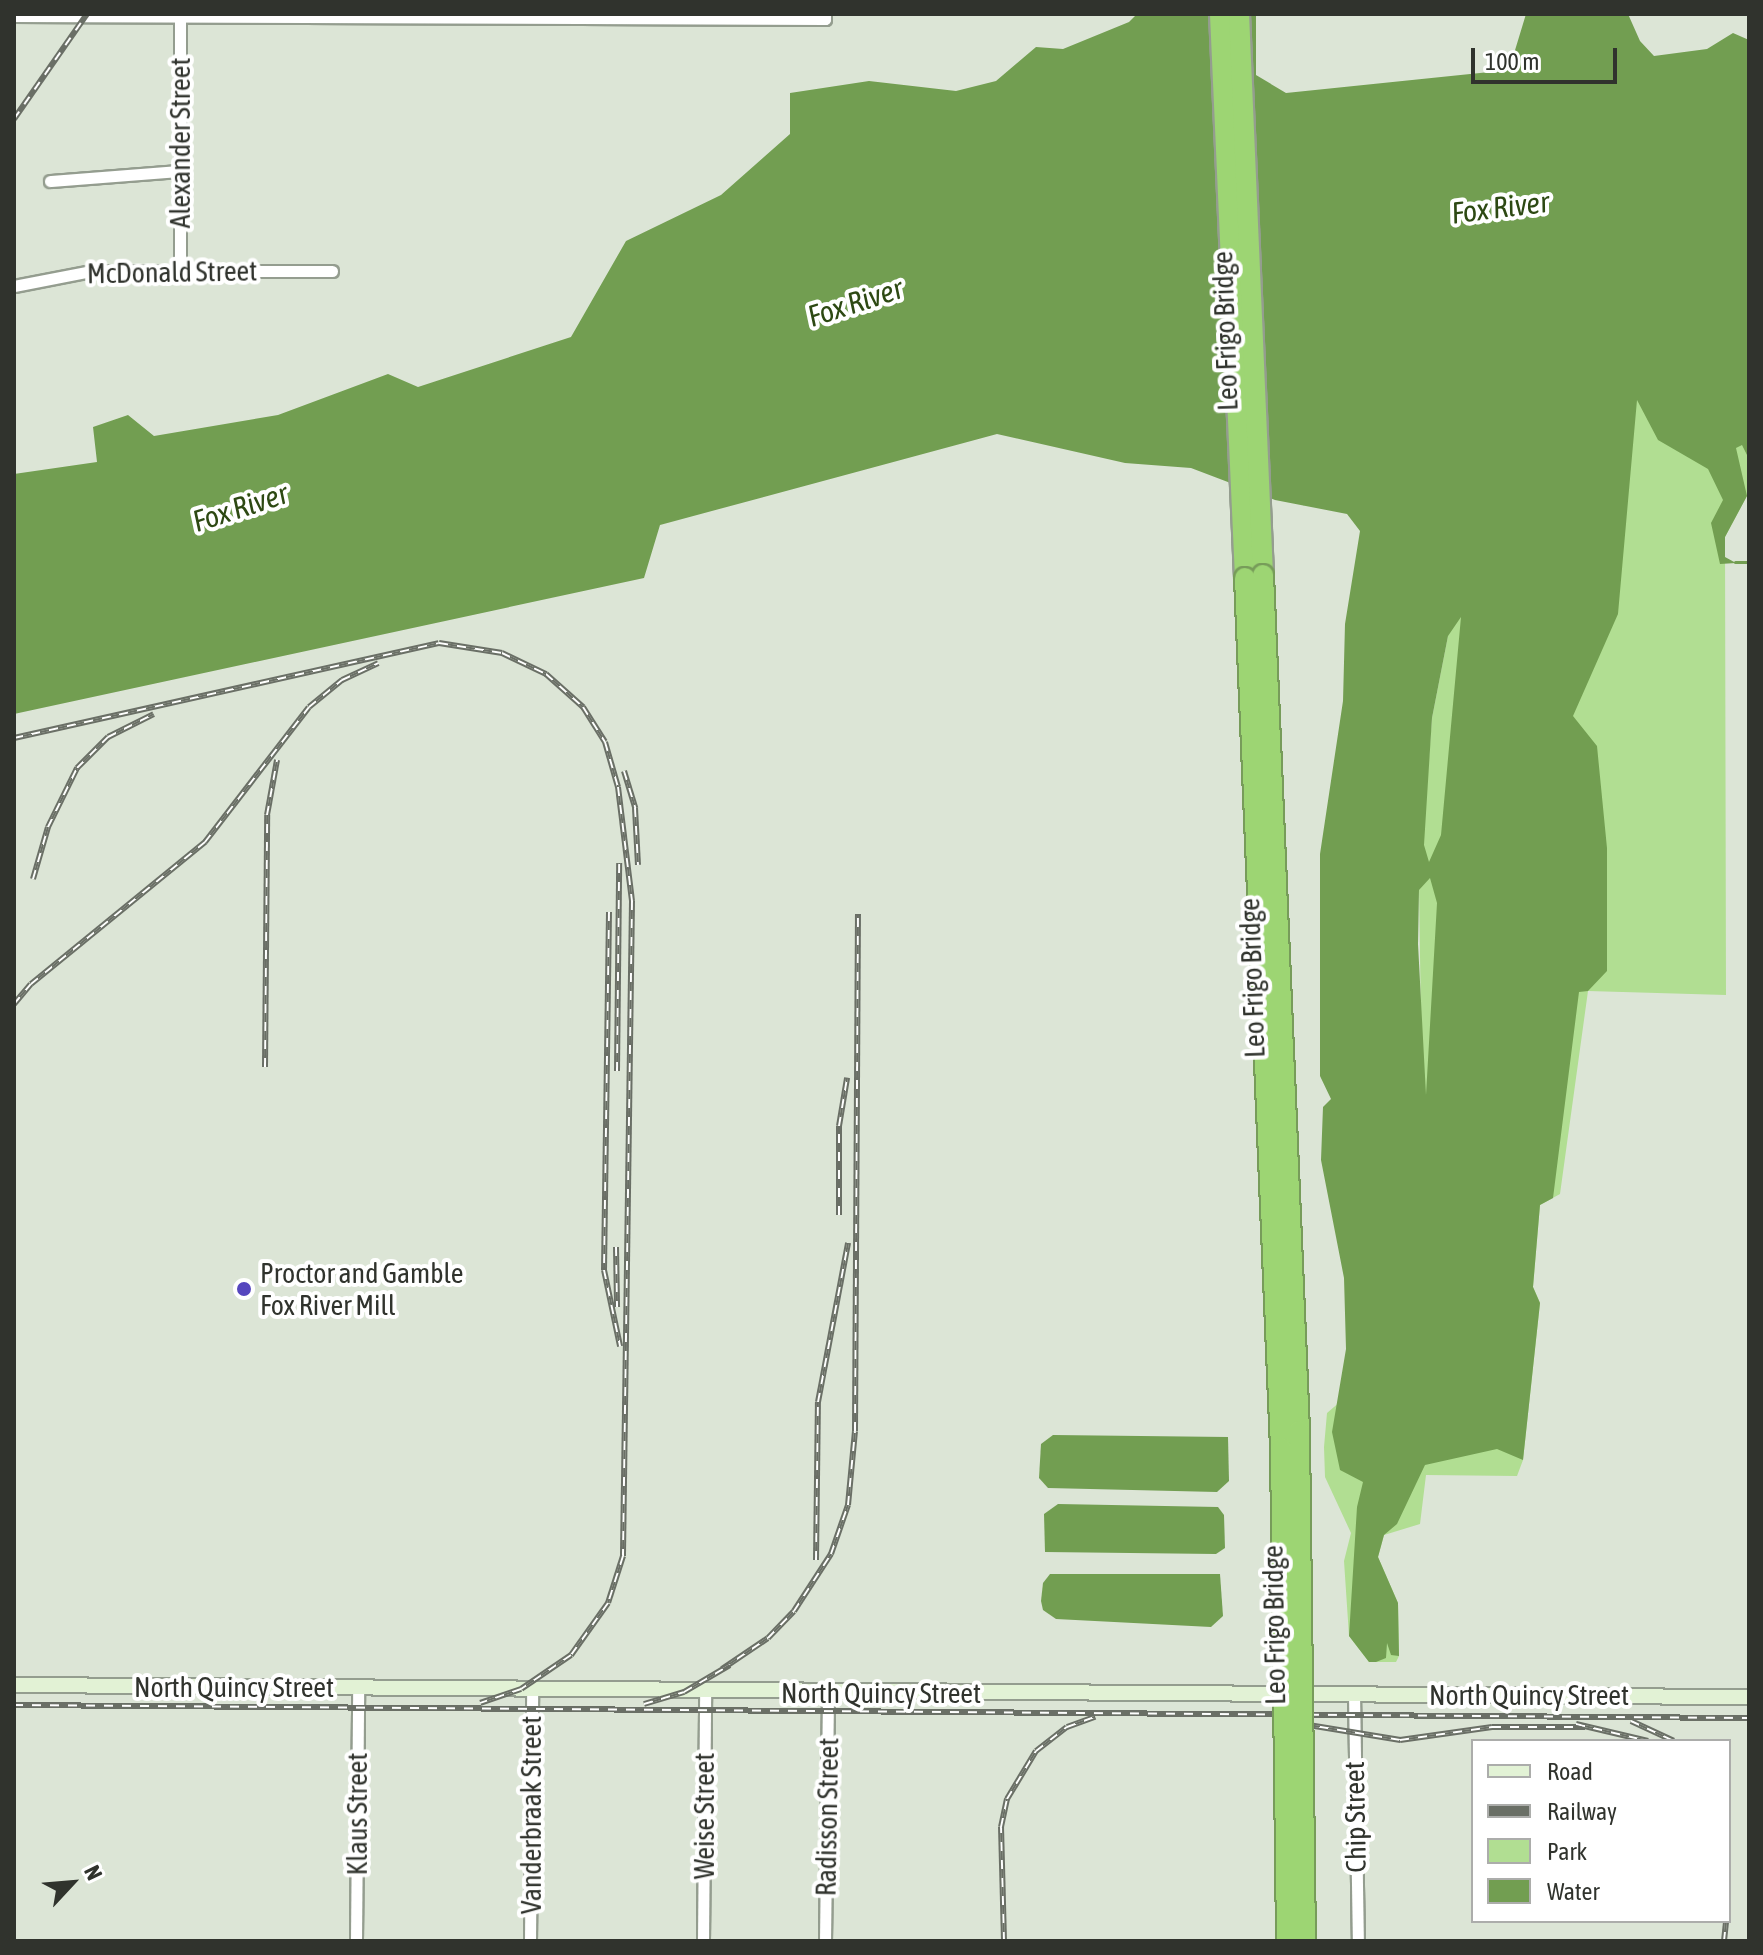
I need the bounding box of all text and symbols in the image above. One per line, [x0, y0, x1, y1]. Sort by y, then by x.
scale bar [1475, 32, 1621, 82]
text: 100 m [1485, 48, 1539, 75]
street label: Alexander Street [163, 58, 197, 228]
water label: Fox River [1449, 183, 1551, 231]
street label: Leo Frigo Bridge [1205, 251, 1245, 411]
street label: McDonald Street [87, 254, 257, 290]
water label: Fox River [803, 270, 907, 334]
water label: Fox River [188, 475, 292, 539]
street label: Leo Frigo Bridge [1232, 898, 1272, 1058]
place label: Proctor and Gamble Fox River Mill [260, 1256, 463, 1322]
marker: Proctor and Gamble Fox River Mill [235, 1280, 253, 1298]
street label: Leo Frigo Bridge [1256, 1545, 1292, 1705]
street label: North Quincy Street [134, 1670, 334, 1704]
street label: North Quincy Street [781, 1676, 981, 1710]
street label: North Quincy Street [1429, 1678, 1629, 1712]
street label: Vanderbraak Street [514, 1716, 548, 1914]
street label: Radisson Street [809, 1737, 845, 1897]
legend [1471, 1739, 1731, 1923]
street label: Klaus Street [340, 1753, 374, 1875]
street label: Weise Street [687, 1753, 721, 1879]
text: Road [1547, 1758, 1593, 1785]
street label: Chip Street [1337, 1761, 1373, 1873]
text: Railway [1547, 1798, 1617, 1825]
text: Park [1547, 1838, 1587, 1865]
north arrow [32, 1843, 112, 1923]
text: N [79, 1861, 108, 1884]
text: Water [1547, 1878, 1600, 1905]

